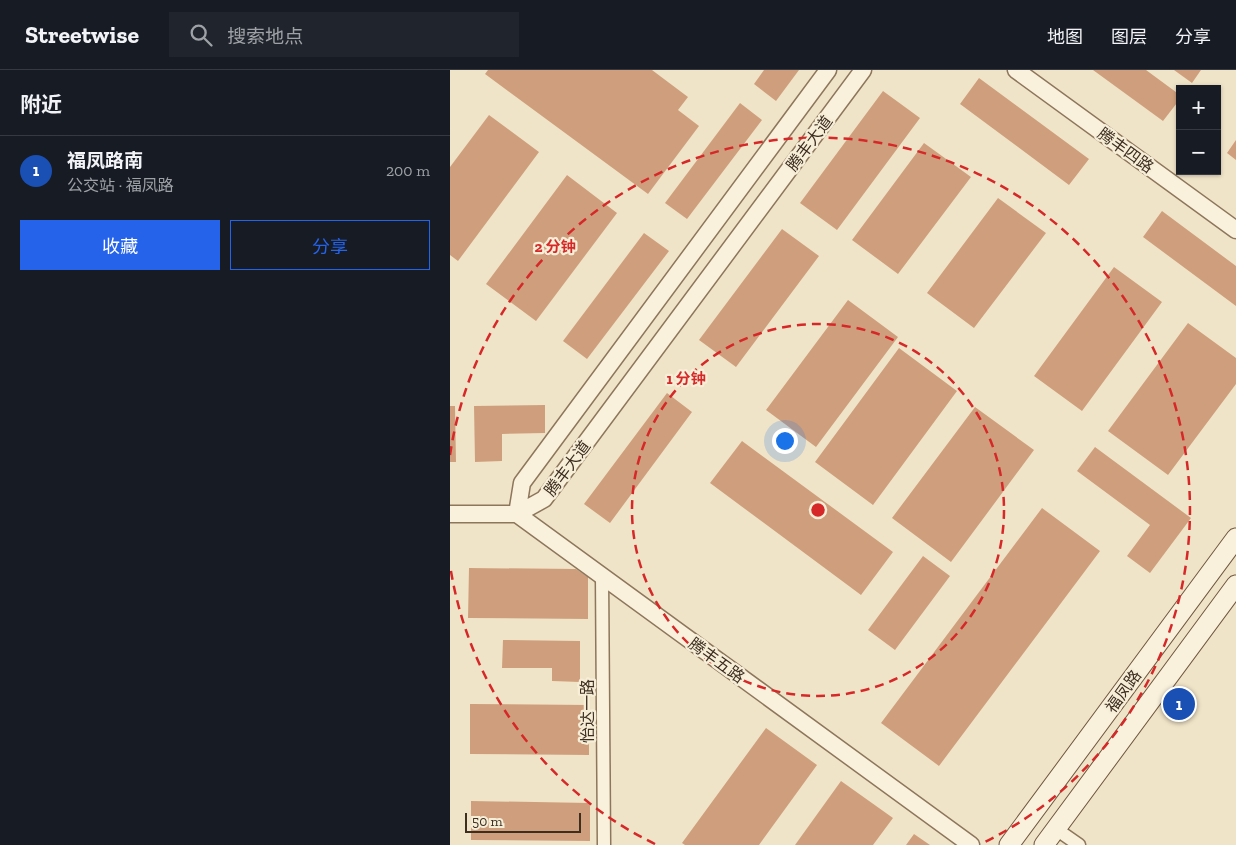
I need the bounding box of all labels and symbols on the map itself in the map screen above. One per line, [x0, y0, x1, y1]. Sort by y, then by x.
street label: 腾丰大道 [783, 112, 836, 175]
street label: 腾丰四路 [1094, 124, 1157, 177]
text: 2 分钟 [535, 238, 575, 256]
text: 1 分钟 [667, 370, 705, 388]
your location [772, 428, 798, 454]
street label: 腾丰大道 [541, 437, 594, 500]
centre of rings [809, 501, 827, 519]
street label: 腾丰五路 [685, 634, 748, 687]
street label: 福凤路 [1102, 666, 1145, 716]
street label: 怡达一路 [578, 679, 597, 743]
pin: 1 [1163, 685, 1195, 723]
scale bar [465, 810, 581, 833]

